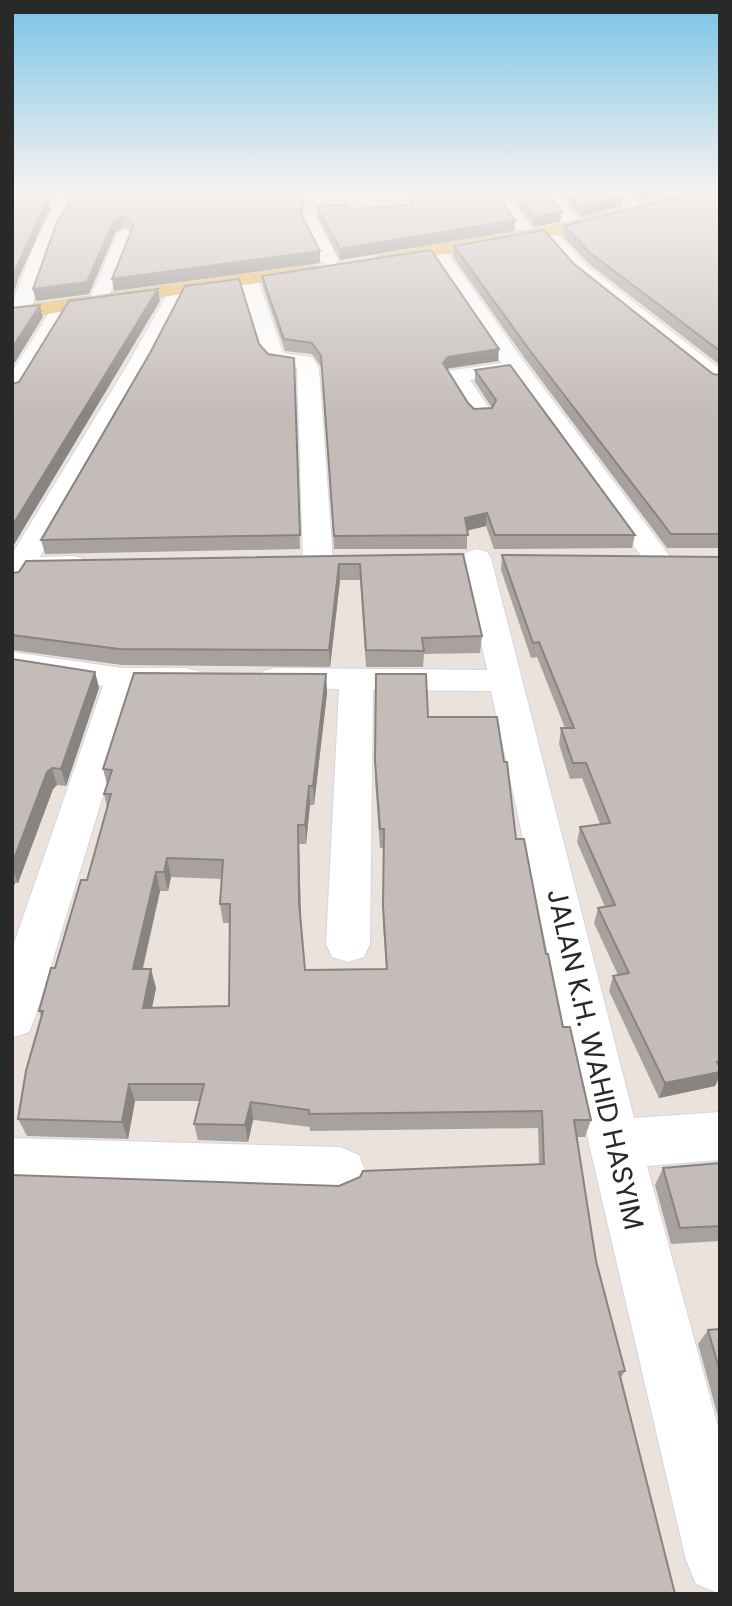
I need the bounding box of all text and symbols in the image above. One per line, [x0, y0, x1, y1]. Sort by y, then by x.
street label: JALAN K.H. WAHID HASYIM [537, 885, 654, 1234]

